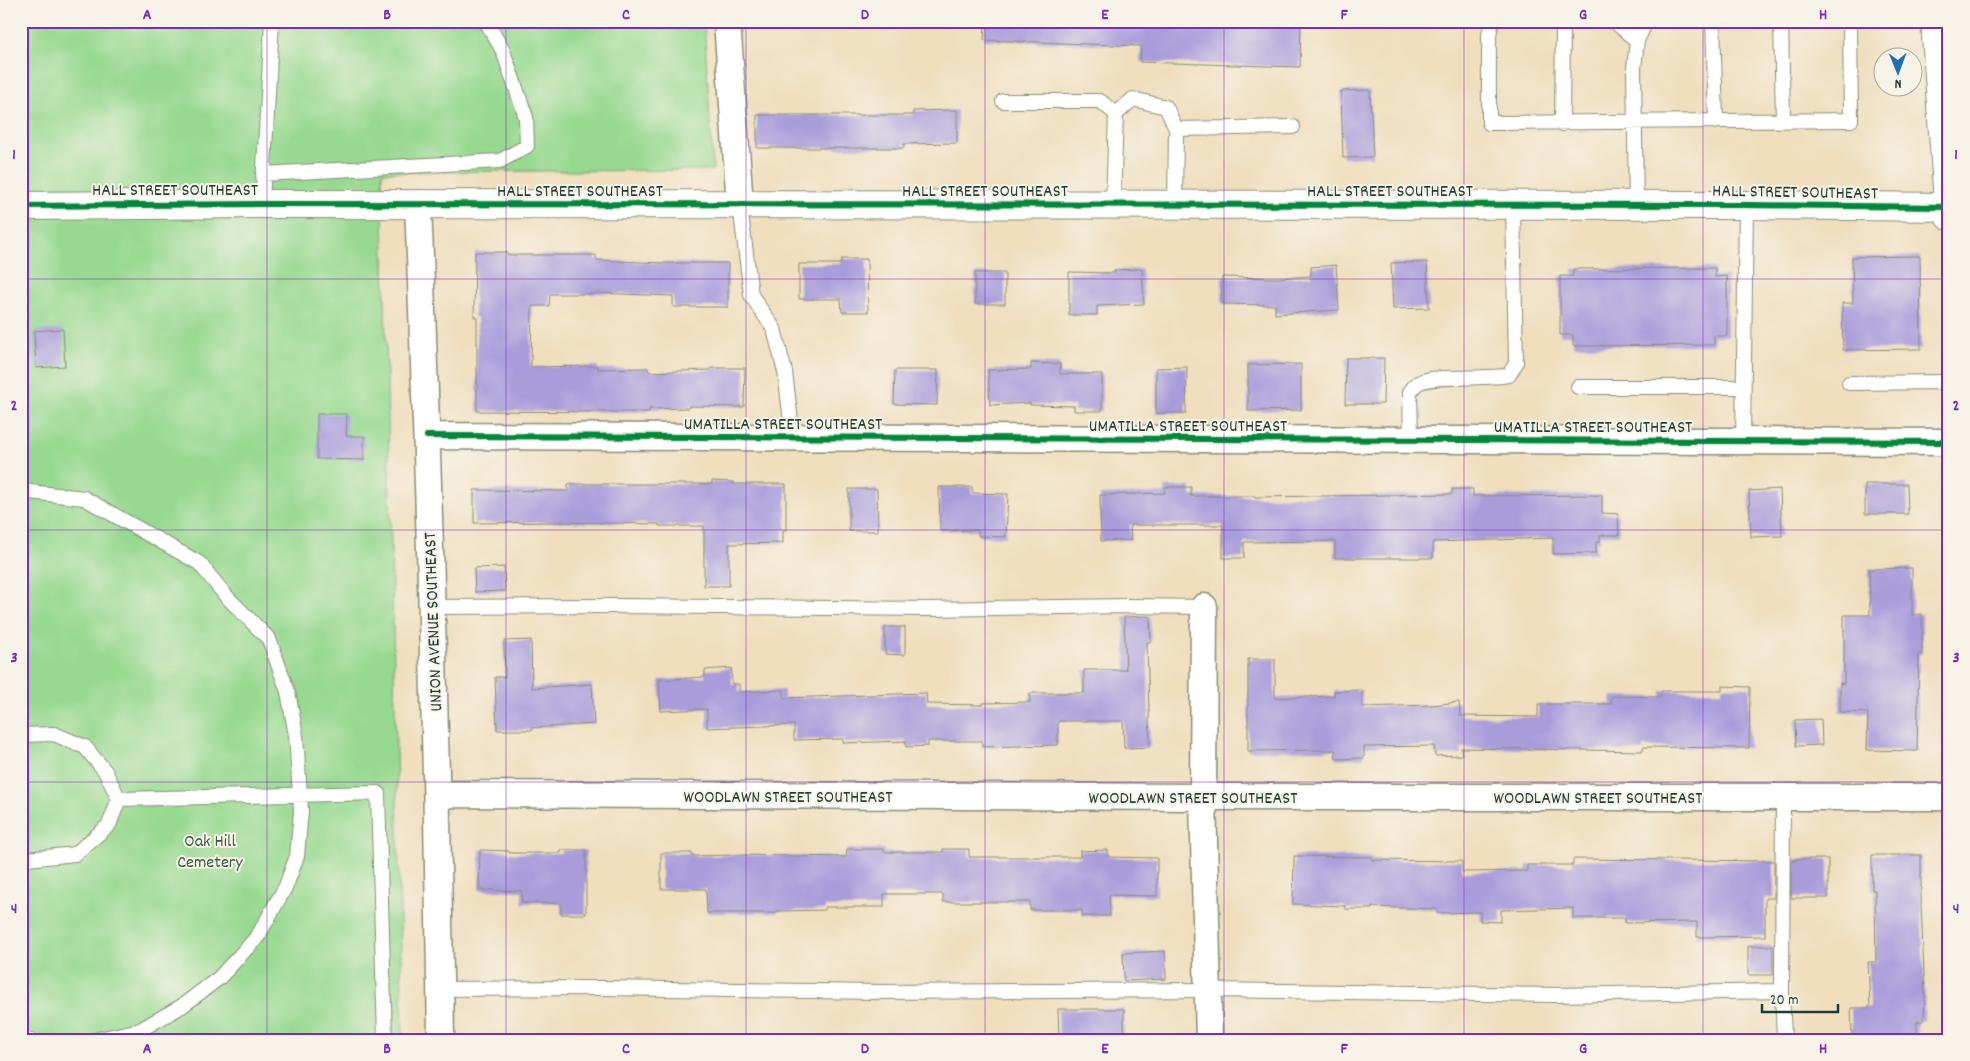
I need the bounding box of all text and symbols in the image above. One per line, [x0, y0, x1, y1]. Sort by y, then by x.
text: A [143, 4, 152, 27]
text: B [383, 4, 391, 27]
text: C [622, 4, 630, 27]
text: D [861, 4, 870, 27]
text: E [1101, 4, 1109, 27]
text: F [1340, 4, 1348, 27]
text: G [1579, 4, 1587, 27]
text: H [1819, 4, 1827, 27]
north arrow [1872, 48, 1922, 98]
text: N [1894, 73, 1902, 93]
text: 1 [12, 144, 16, 167]
text: 1 [1954, 144, 1958, 167]
street label: HALL STREET SOUTHEAST [92, 179, 258, 204]
street label: HALL STREET SOUTHEAST [497, 180, 663, 205]
street label: HALL STREET SOUTHEAST [902, 180, 1068, 205]
street label: HALL STREET SOUTHEAST [1307, 180, 1473, 205]
street label: HALL STREET SOUTHEAST [1712, 180, 1878, 207]
text: 2 [11, 395, 18, 418]
text: 2 [1953, 395, 1960, 418]
street label: UMATILLA STREET SOUTHEAST [684, 413, 882, 438]
street label: UMATILLA STREET SOUTHEAST [1089, 415, 1287, 440]
street label: UMATILLA STREET SOUTHEAST [1494, 416, 1692, 441]
street label: UNION AVENUE SOUTHEAST [419, 532, 450, 712]
text: 3 [10, 647, 18, 670]
text: 3 [1952, 647, 1960, 670]
street label: WOODLAWN STREET SOUTHEAST [684, 786, 892, 811]
street label: WOODLAWN STREET SOUTHEAST [1089, 787, 1297, 812]
street label: WOODLAWN STREET SOUTHEAST [1494, 787, 1702, 812]
park label: Oak Hill Cemetery [177, 830, 244, 876]
text: 4 [11, 898, 17, 921]
text: 4 [1953, 898, 1959, 921]
scale bar [1762, 981, 1839, 1013]
text: 20 m [1770, 990, 1798, 1012]
text: A [143, 1038, 152, 1061]
text: B [383, 1038, 391, 1061]
text: C [622, 1038, 630, 1061]
text: D [861, 1038, 870, 1061]
text: E [1101, 1038, 1109, 1061]
text: F [1340, 1038, 1348, 1061]
text: G [1579, 1038, 1587, 1061]
text: H [1819, 1038, 1827, 1061]

